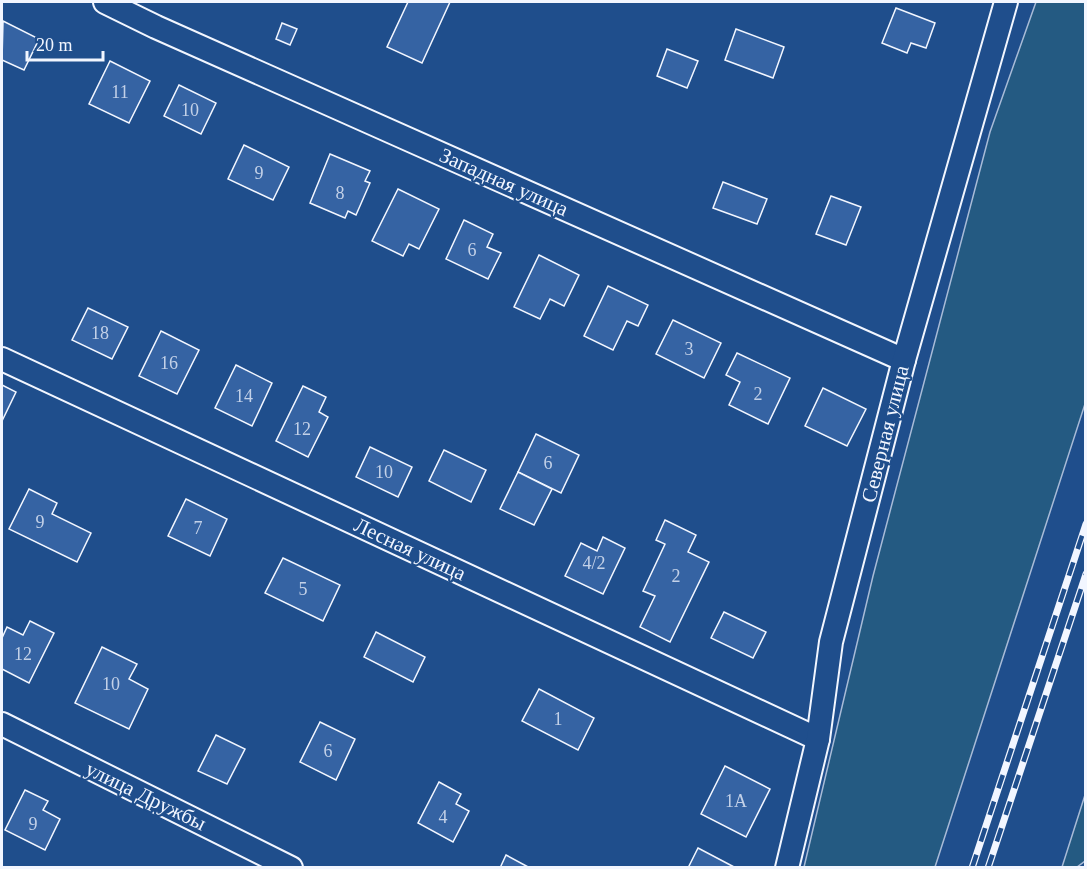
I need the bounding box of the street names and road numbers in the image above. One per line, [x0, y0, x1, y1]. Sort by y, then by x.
street label: Западная улица [436, 143, 573, 221]
street label: Северная улица [856, 362, 914, 505]
street label: Лесная улица [350, 513, 470, 586]
street label: улица Дружбы [82, 757, 210, 835]

